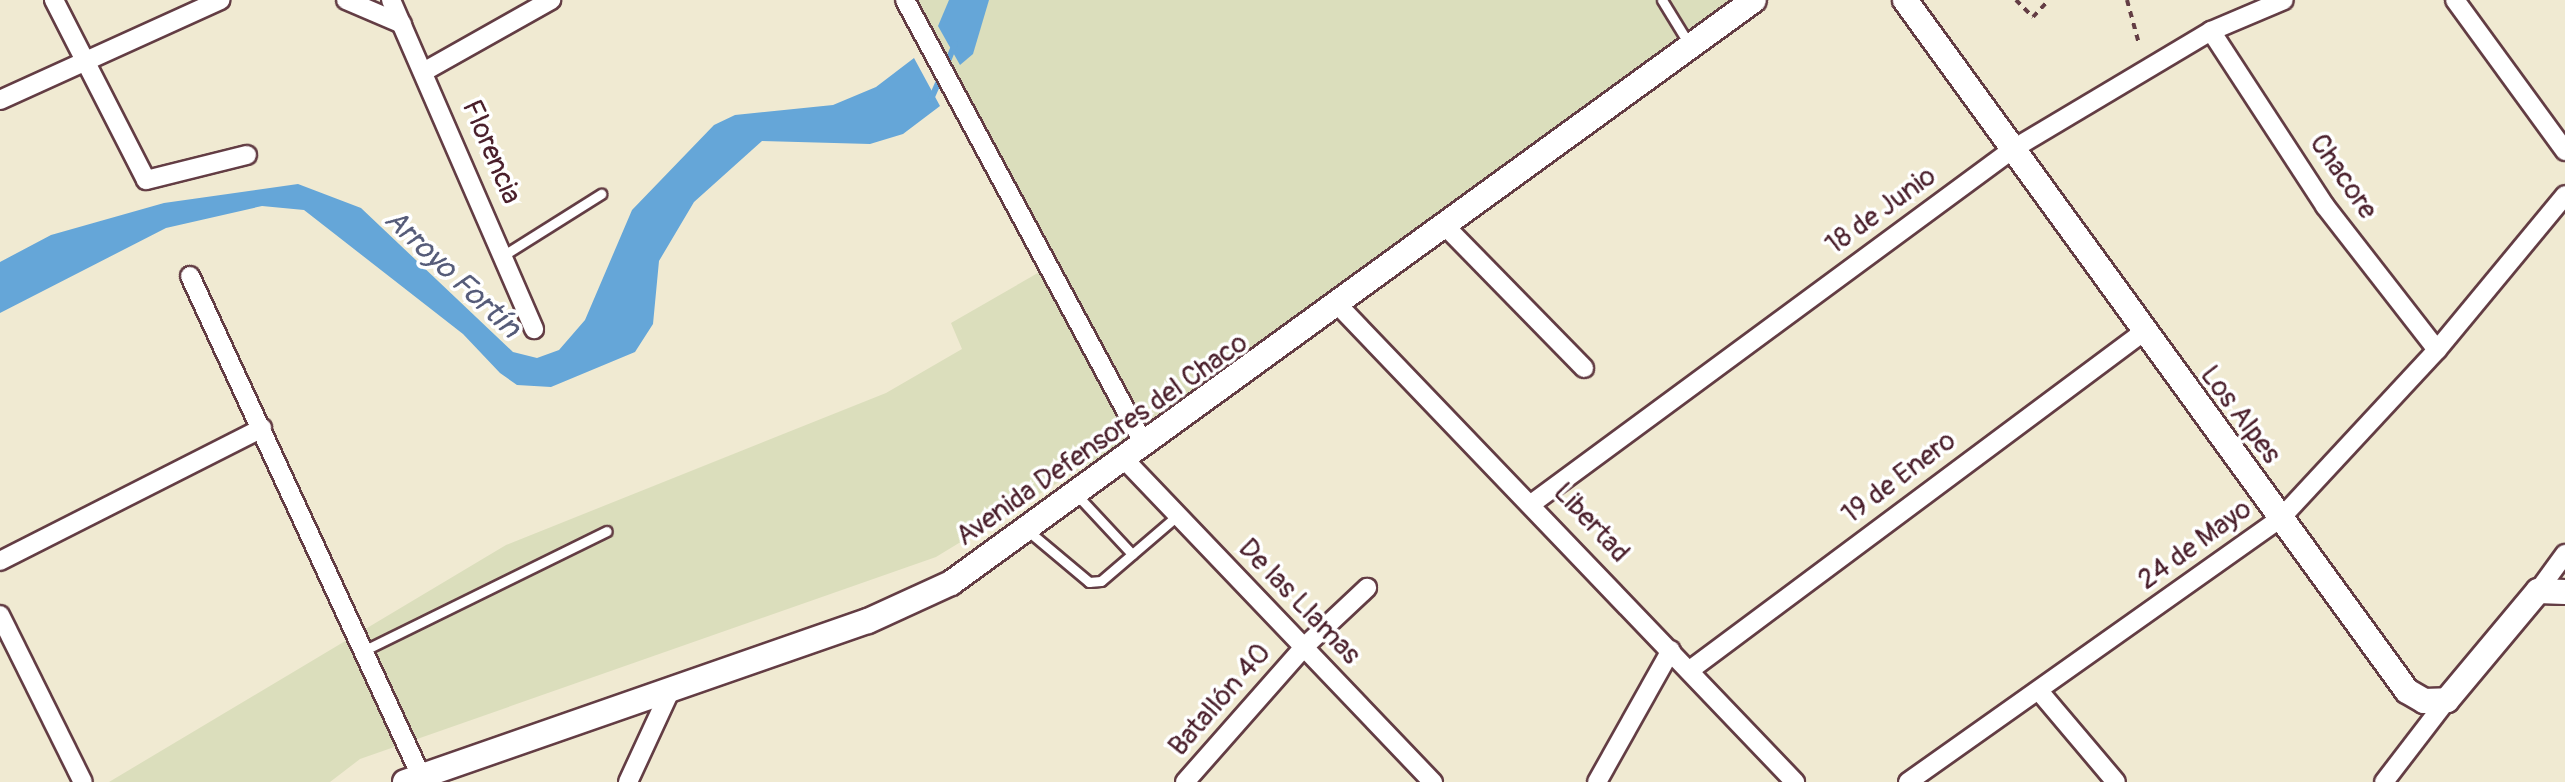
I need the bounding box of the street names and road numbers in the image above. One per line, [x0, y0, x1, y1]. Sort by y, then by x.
street label: Florencia [454, 95, 528, 209]
street label: Chacore [2302, 128, 2384, 226]
street label: 18 de Junio [1819, 160, 1943, 262]
street label: Avenida Defensores del Chaco [950, 326, 1254, 554]
street label: Los Alpes [2192, 359, 2288, 471]
street label: 19 de Enero [1835, 424, 1963, 532]
street label: Libertad [1546, 476, 1636, 570]
street label: 24 de Mayo [2132, 493, 2258, 597]
street label: De las Llamas [1231, 532, 1367, 672]
street label: Batallón 40 [1162, 637, 1278, 763]

